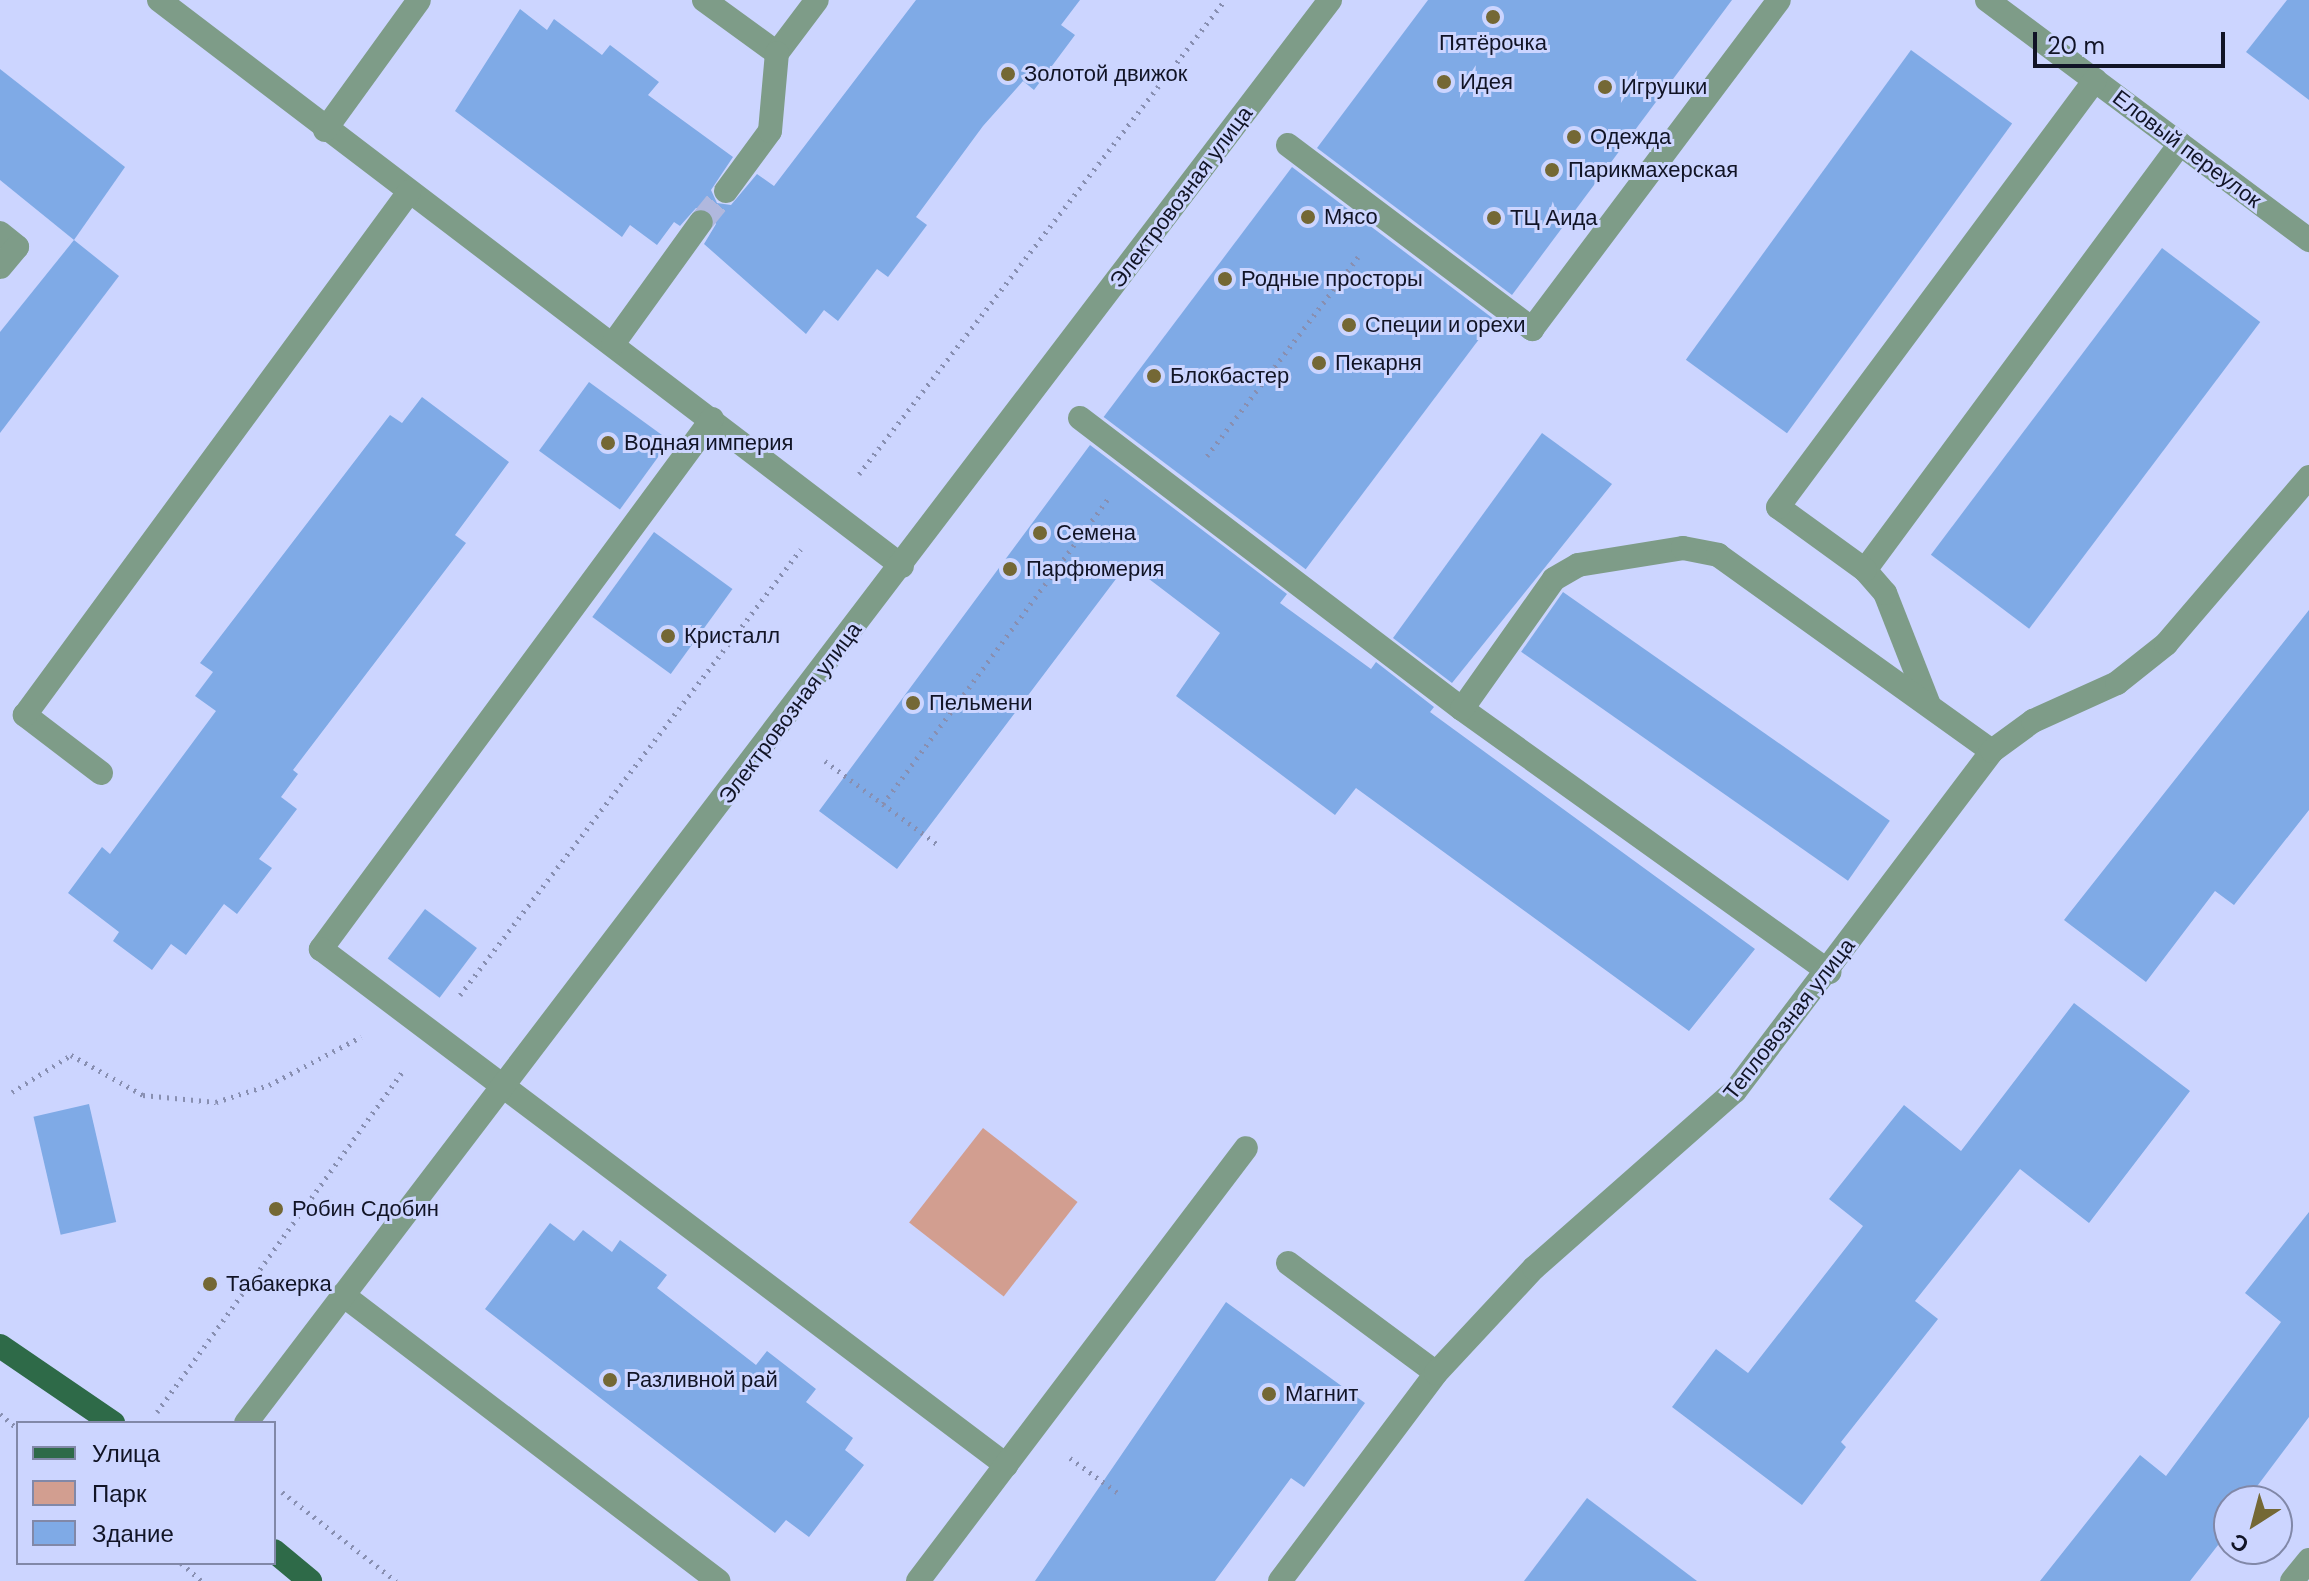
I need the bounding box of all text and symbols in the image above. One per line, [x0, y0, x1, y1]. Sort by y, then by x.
marker: Пятёрочка [1484, 8, 1502, 26]
scale bar [2037, 16, 2229, 66]
place label: Пятёрочка [1439, 30, 1547, 56]
text: 20 m [2047, 30, 2105, 61]
place label: Золотой движок [1024, 61, 1187, 87]
marker: Золотой движок [999, 65, 1017, 83]
place label: Идея [1460, 69, 1513, 95]
marker: Идея [1435, 73, 1453, 91]
place label: Игрушки [1621, 74, 1707, 100]
marker: Игрушки [1596, 78, 1614, 96]
street label: Еловый переулок [2107, 84, 2267, 214]
street label: Электровозная улица [1104, 101, 1258, 293]
place label: Одежда [1590, 124, 1671, 150]
marker: Одежда [1565, 128, 1583, 146]
place label: Парикмахерская [1568, 157, 1738, 183]
marker: Парикмахерская [1543, 161, 1561, 179]
place label: Мясо [1324, 204, 1378, 230]
place label: ТЦ Аида [1510, 205, 1598, 231]
marker: Мясо [1299, 208, 1317, 226]
marker: ТЦ Аида [1485, 209, 1503, 227]
place label: Родные просторы [1241, 266, 1423, 292]
marker: Родные просторы [1216, 270, 1234, 288]
place label: Cпеции и орехи [1365, 312, 1526, 338]
marker: Cпеции и орехи [1340, 316, 1358, 334]
place label: Пекарня [1335, 350, 1422, 376]
marker: Пекарня [1310, 354, 1328, 372]
place label: Блокбастер [1170, 363, 1289, 389]
marker: Блокбастер [1145, 367, 1163, 385]
place label: Водная империя [624, 430, 793, 456]
marker: Водная империя [599, 434, 617, 452]
place label: Семена [1056, 520, 1136, 546]
marker: Семена [1031, 524, 1049, 542]
place label: Парфюмерия [1026, 556, 1164, 582]
marker: Парфюмерия [1001, 560, 1019, 578]
street label: Электровозная улица [713, 617, 867, 809]
place label: Кристалл [684, 623, 780, 649]
marker: Кристалл [659, 627, 677, 645]
place label: Пельмени [929, 690, 1032, 716]
marker: Пельмени [904, 694, 922, 712]
street label: Тепловозная улица [1718, 933, 1860, 1105]
place label: Робин Сдобин [292, 1196, 439, 1222]
marker: Робин Сдобин [267, 1200, 285, 1218]
place label: Табакерка [226, 1271, 332, 1297]
marker: Табакерка [201, 1275, 219, 1293]
place label: Разливной рай [626, 1367, 778, 1393]
marker: Разливной рай [601, 1371, 619, 1389]
place label: Магнит [1285, 1381, 1358, 1407]
marker: Магнит [1260, 1385, 1278, 1403]
legend [16, 1421, 276, 1565]
text: Улица [92, 1438, 160, 1469]
text: Парк [92, 1478, 146, 1509]
north arrow [2213, 1485, 2293, 1565]
text: Здание [92, 1518, 174, 1549]
text: С [2225, 1527, 2255, 1560]

